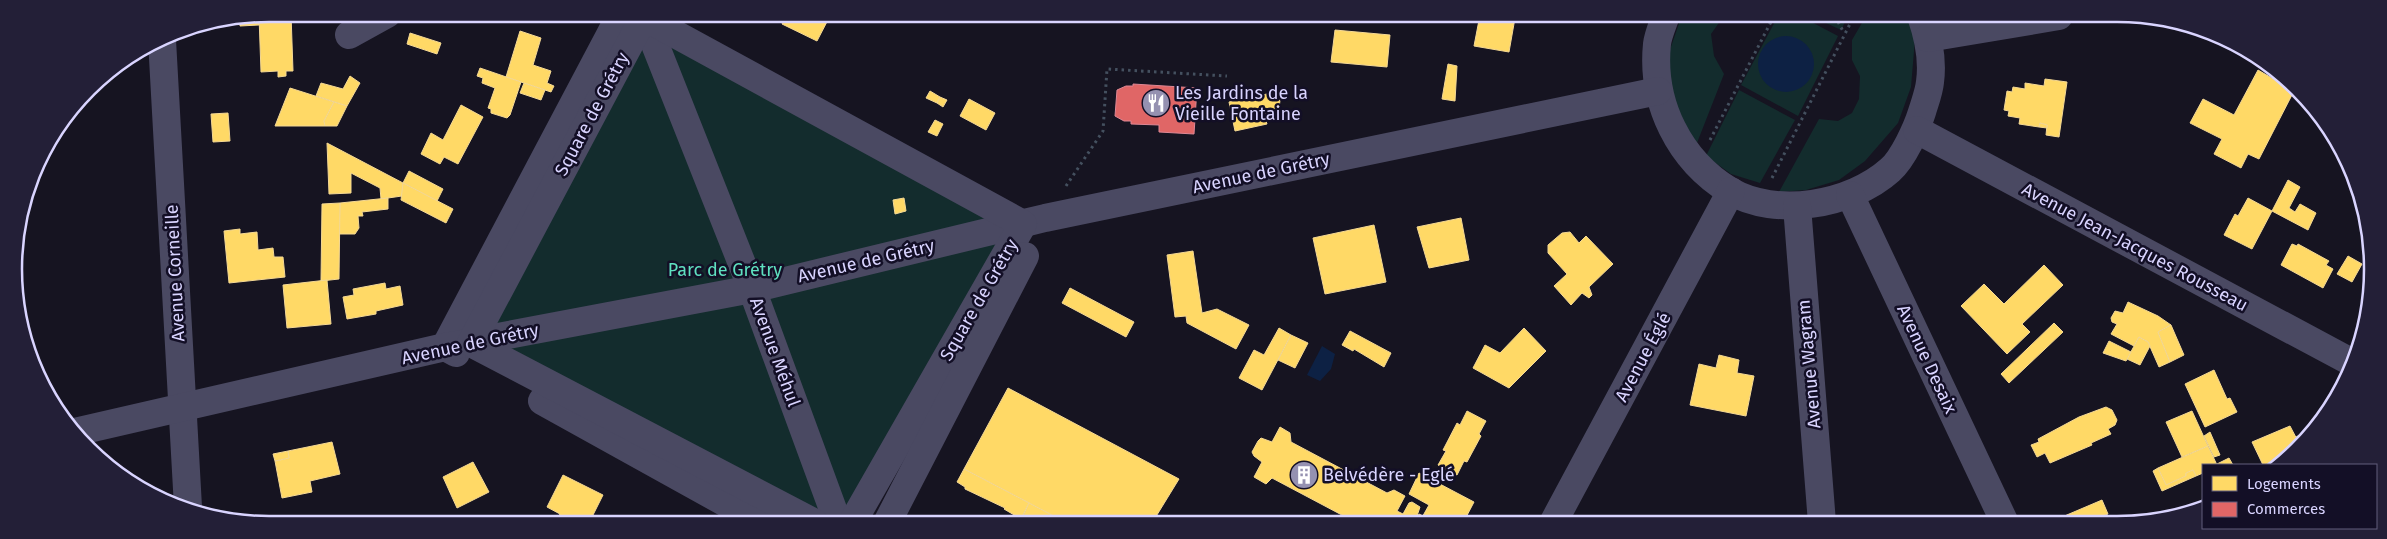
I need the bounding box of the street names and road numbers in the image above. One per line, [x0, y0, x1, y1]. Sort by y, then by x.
street label: Square de Grétry [550, 48, 634, 180]
street label: Avenue de Grétry [1190, 148, 1332, 198]
street label: Avenue Jean-Jacques Rousseau [2018, 178, 2252, 316]
street label: Avenue Corneille [160, 204, 190, 342]
street label: Avenue de Grétry [795, 235, 937, 287]
street label: Square de Grétry [935, 235, 1023, 365]
street label: Avenue Méhul [745, 294, 805, 410]
street label: Avenue Wagram [1792, 299, 1826, 429]
street label: Avenue Desaix [1892, 301, 1962, 417]
street label: Avenue Églé [1609, 308, 1676, 405]
street label: Avenue de Grétry [399, 319, 541, 369]

